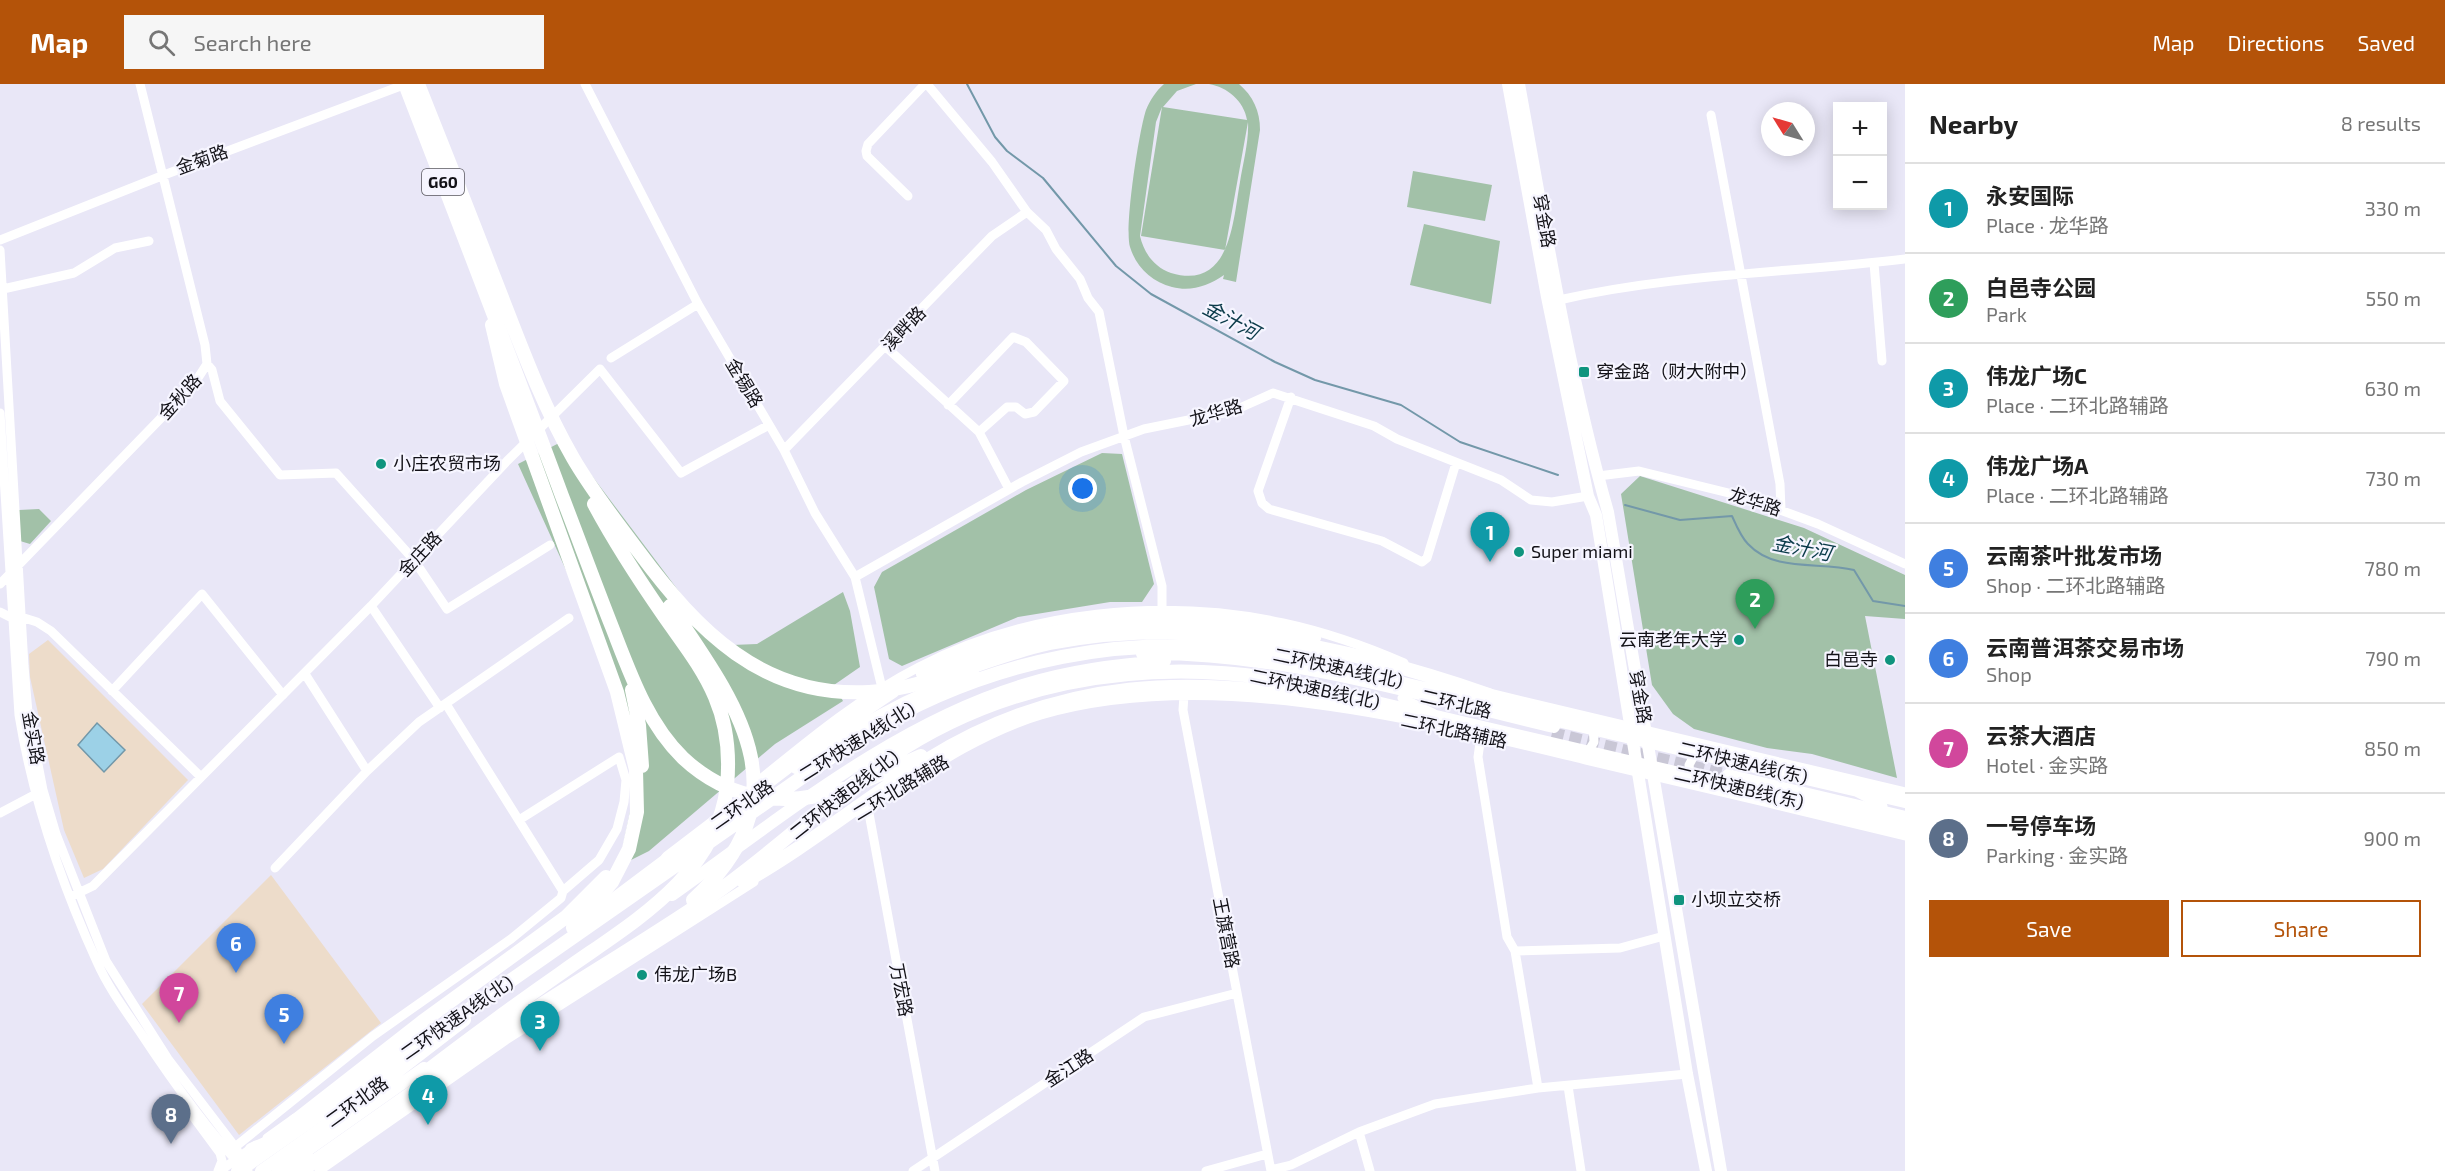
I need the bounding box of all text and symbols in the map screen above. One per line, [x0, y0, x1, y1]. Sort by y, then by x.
search box [124, 15, 544, 69]
text: Map [30, 25, 88, 59]
icon: search [145, 26, 178, 59]
text: Search here [193, 29, 312, 55]
text: Map [2152, 30, 2195, 55]
text: Directions [2228, 30, 2324, 55]
text: Saved [2357, 30, 2415, 55]
north arrow [1761, 102, 1815, 156]
map controls [1833, 102, 1887, 210]
button: + [1833, 102, 1887, 156]
text: Nearby [1929, 108, 2018, 139]
text: 8 results [2341, 111, 2421, 135]
street label: 金菊路 [173, 139, 231, 179]
button: − [1833, 156, 1887, 210]
road number: G60 [422, 169, 464, 195]
text: 永安国际 [1986, 182, 2074, 208]
street label: 穿金路 [1529, 192, 1561, 249]
text: 1 [1944, 196, 1953, 220]
text: 330 m [2365, 196, 2421, 220]
text: Place · 龙华路 [1986, 213, 2109, 237]
text: 白邑寺公园 [1986, 274, 2096, 300]
text: 2 [1943, 286, 1954, 310]
text: 550 m [2366, 286, 2421, 310]
water label: 金汁河 [1199, 294, 1267, 346]
street label: 溪畔路 [877, 301, 930, 355]
text: Park [1986, 302, 2027, 326]
street label: 金锡路 [722, 354, 768, 411]
place label: 穿金路（财大附中） [1596, 360, 1758, 382]
text: 伟龙广场C [1986, 362, 2087, 388]
marker: 穿金路（财大附中） [1577, 365, 1591, 379]
street label: 金秋路 [153, 369, 205, 424]
text: 3 [1943, 376, 1954, 400]
text: 630 m [2364, 376, 2421, 400]
text: Place · 二环北路辅路 [1986, 393, 2169, 417]
street label: 龙华路 [1187, 394, 1245, 430]
place label: 小庄农贸市场 [393, 452, 501, 474]
text: 伟龙广场A [1986, 452, 2088, 478]
marker: 小庄农贸市场 [374, 457, 388, 471]
text: 4 [1942, 466, 1955, 490]
text: 730 m [2366, 466, 2421, 490]
your location [1068, 474, 1097, 503]
street label: 龙华路 [1726, 482, 1784, 520]
text: Place · 二环北路辅路 [1986, 483, 2169, 507]
pin: 1 [1470, 512, 1510, 562]
street label: 金庄路 [393, 526, 446, 581]
water label: 金汁河 [1770, 530, 1838, 565]
place label: Super miami [1531, 540, 1633, 562]
text: 云南茶叶批发市场 [1986, 542, 2162, 568]
marker: Super miami [1512, 545, 1526, 559]
text: 5 [1943, 556, 1954, 580]
text: 780 m [2365, 556, 2421, 580]
text: Shop · 二环北路辅路 [1986, 573, 2165, 597]
pin: 2 [1736, 580, 1774, 629]
place label: 云南老年大学 [1619, 628, 1727, 650]
marker: 云南老年大学 [1732, 633, 1746, 647]
text: 云南普洱茶交易市场 [1986, 634, 2184, 660]
street label: 二环快速A线(北) [1271, 643, 1405, 692]
text: 6 [1943, 646, 1954, 670]
text: 790 m [2365, 646, 2421, 670]
place label: 白邑寺 [1824, 648, 1878, 670]
marker: 白邑寺 [1883, 653, 1897, 667]
text: Shop [1986, 662, 2032, 686]
street label: 二环快速B线(北) [1248, 664, 1382, 713]
street label: 穿金路 [1625, 668, 1657, 725]
street label: 二环北路 [1419, 684, 1494, 722]
street label: 二环快速A线(北) [795, 697, 918, 785]
street label: 二环北路辅路 [1399, 708, 1509, 752]
street label: 金实路 [18, 709, 50, 766]
text: 云茶大酒店 [1986, 722, 2096, 748]
street label: 二环快速A线(东) [1676, 736, 1810, 788]
text: 7 [1943, 736, 1954, 760]
text: 850 m [2364, 736, 2421, 760]
street label: 二环快速B线(北) [785, 745, 902, 844]
street label: 二环北路辅路 [849, 750, 952, 824]
text: Hotel · 金实路 [1986, 753, 2108, 777]
street label: 二环快速B线(东) [1672, 761, 1806, 813]
street label: 二环北路 [706, 775, 777, 834]
text: 一号停车场 [1986, 812, 2096, 838]
text: 8 [1942, 826, 1955, 850]
text: 900 m [2363, 826, 2421, 850]
text: Parking · 金实路 [1986, 843, 2128, 867]
place label: 小坝立交桥 [1691, 888, 1781, 910]
marker: 小坝立交桥 [1672, 893, 1686, 907]
street label: 王旗营路 [1209, 895, 1245, 970]
button: Save [1929, 900, 2169, 957]
button: Share [2181, 900, 2421, 957]
pin: 6 [216, 924, 256, 973]
street label: 万宏路 [886, 961, 918, 1018]
place label: 伟龙广场B [654, 963, 737, 985]
marker: 伟龙广场B [635, 968, 649, 982]
street label: 二环快速A线(北) [396, 970, 517, 1064]
pin: 7 [160, 974, 198, 1023]
pin: 5 [264, 994, 304, 1044]
pin: 3 [520, 1002, 560, 1051]
street label: 金江路 [1040, 1043, 1097, 1091]
street label: 二环北路 [321, 1071, 392, 1131]
pin: 4 [408, 1076, 448, 1125]
pin: 8 [152, 1094, 190, 1144]

